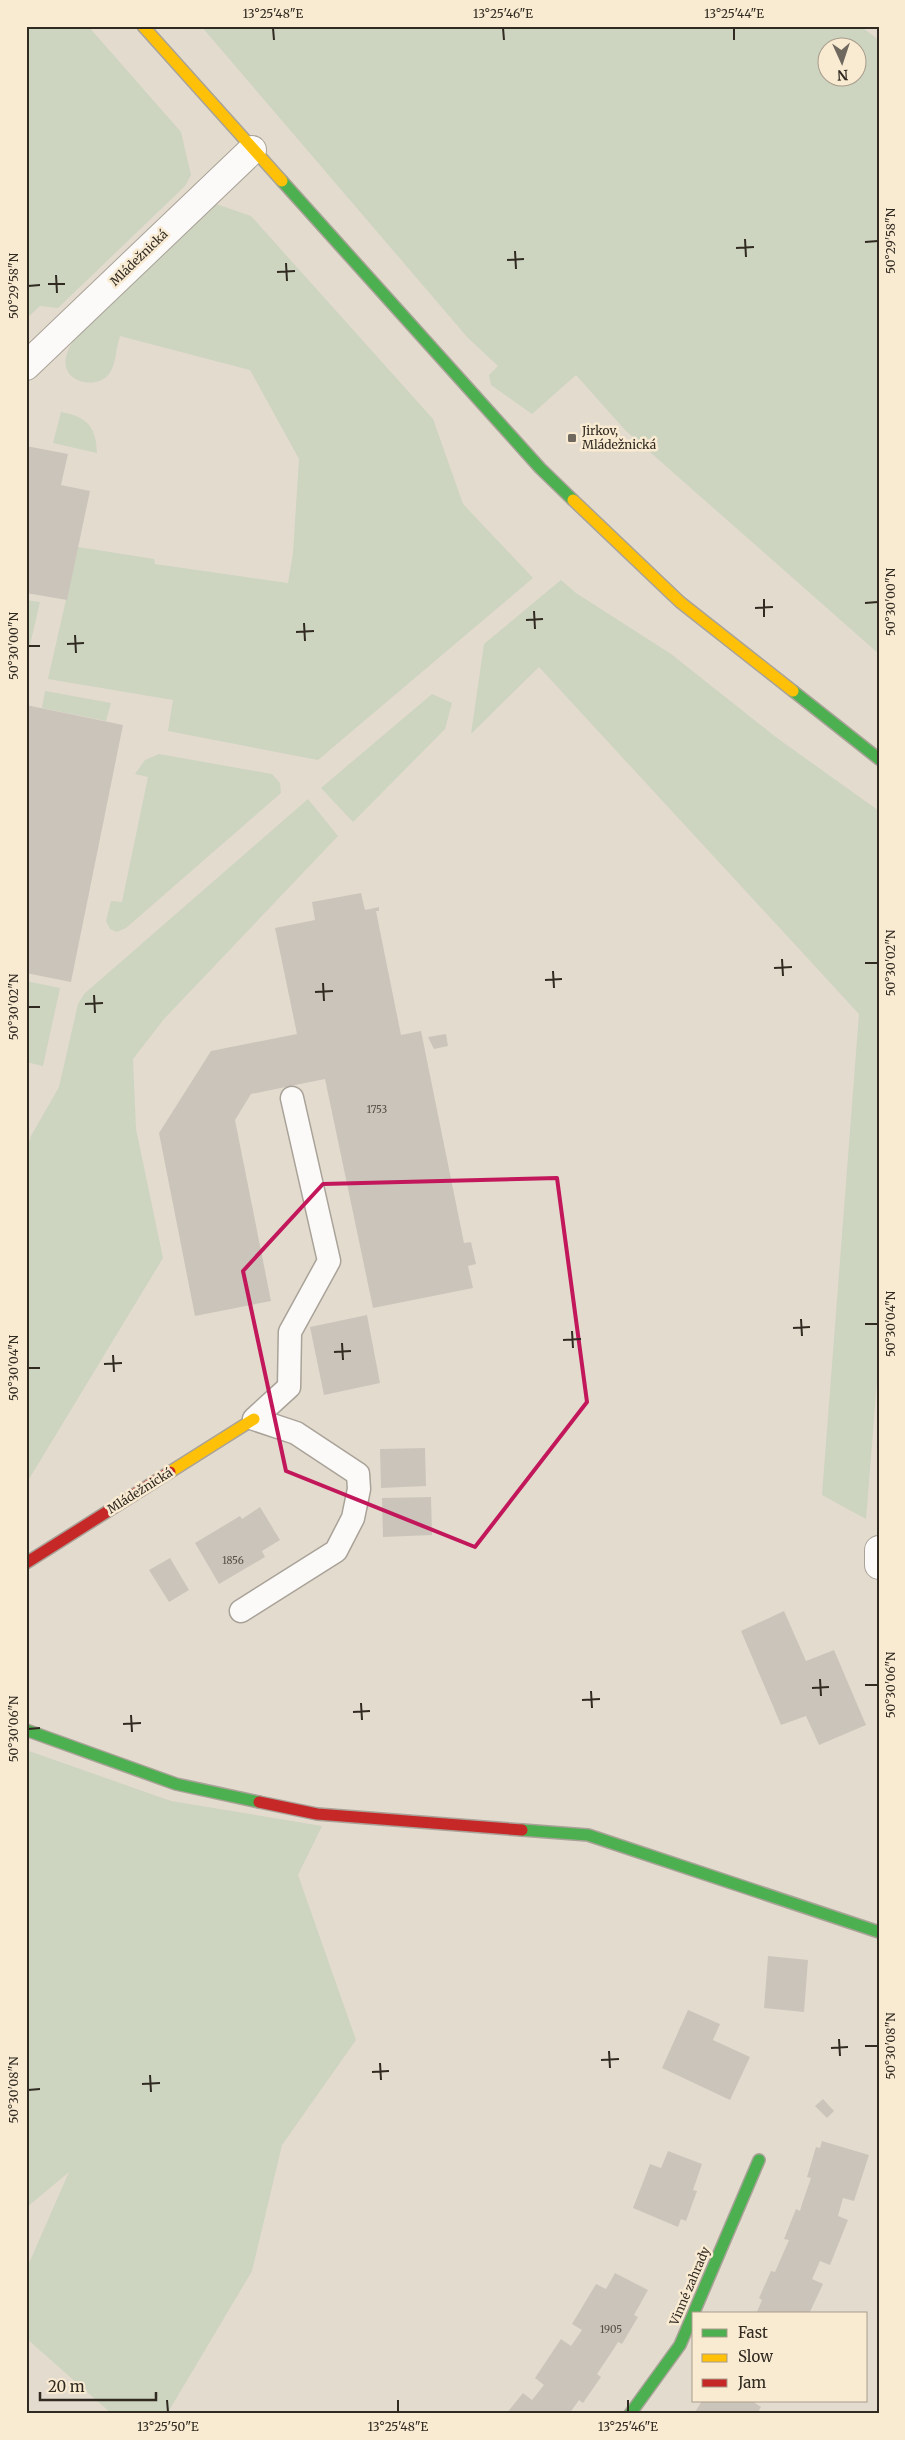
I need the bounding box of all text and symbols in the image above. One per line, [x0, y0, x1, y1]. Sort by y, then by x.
text: 13°25'48"E [243, 6, 304, 21]
text: 13°25'46"E [473, 6, 533, 21]
text: 13°25'44"E [704, 6, 764, 21]
north arrow [818, 38, 868, 88]
text: N [837, 66, 849, 84]
text: 50°29'58"N [883, 207, 898, 274]
street label: Mládežnická [107, 226, 171, 289]
text: 50°29'58"N [6, 252, 21, 319]
place label: Jirkov, Mládežnická [581, 423, 657, 452]
marker: Jirkov, Mládežnická [566, 432, 578, 444]
text: 50°30'00"N [883, 567, 898, 636]
text: 50°30'00"N [6, 611, 21, 680]
text: 50°30'02"N [883, 929, 898, 996]
text: 50°30'02"N [6, 973, 21, 1040]
house number: 1753 [367, 1103, 387, 1116]
text: 50°30'04"N [883, 1290, 898, 1357]
text: 50°30'04"N [6, 1334, 21, 1401]
street label: Mládežnická [104, 1464, 176, 1517]
house number: 1856 [222, 1554, 244, 1567]
text: 50°30'06"N [883, 1651, 898, 1718]
text: 50°30'06"N [6, 1695, 21, 1762]
text: 50°30'08"N [883, 2012, 898, 2080]
text: 50°30'08"N [6, 2056, 21, 2124]
street label: Vinné zahrady [666, 2244, 713, 2328]
legend [692, 2312, 868, 2402]
house number: 1905 [600, 2323, 622, 2336]
text: Fast [738, 2323, 768, 2342]
text: Slow [738, 2347, 773, 2366]
scale bar [40, 2370, 156, 2402]
text: Jam [737, 2373, 766, 2392]
text: 20 m [48, 2377, 85, 2396]
text: 13°25'50"E [137, 2419, 199, 2434]
text: 13°25'48"E [368, 2419, 429, 2434]
text: 13°25'46"E [598, 2419, 658, 2434]

